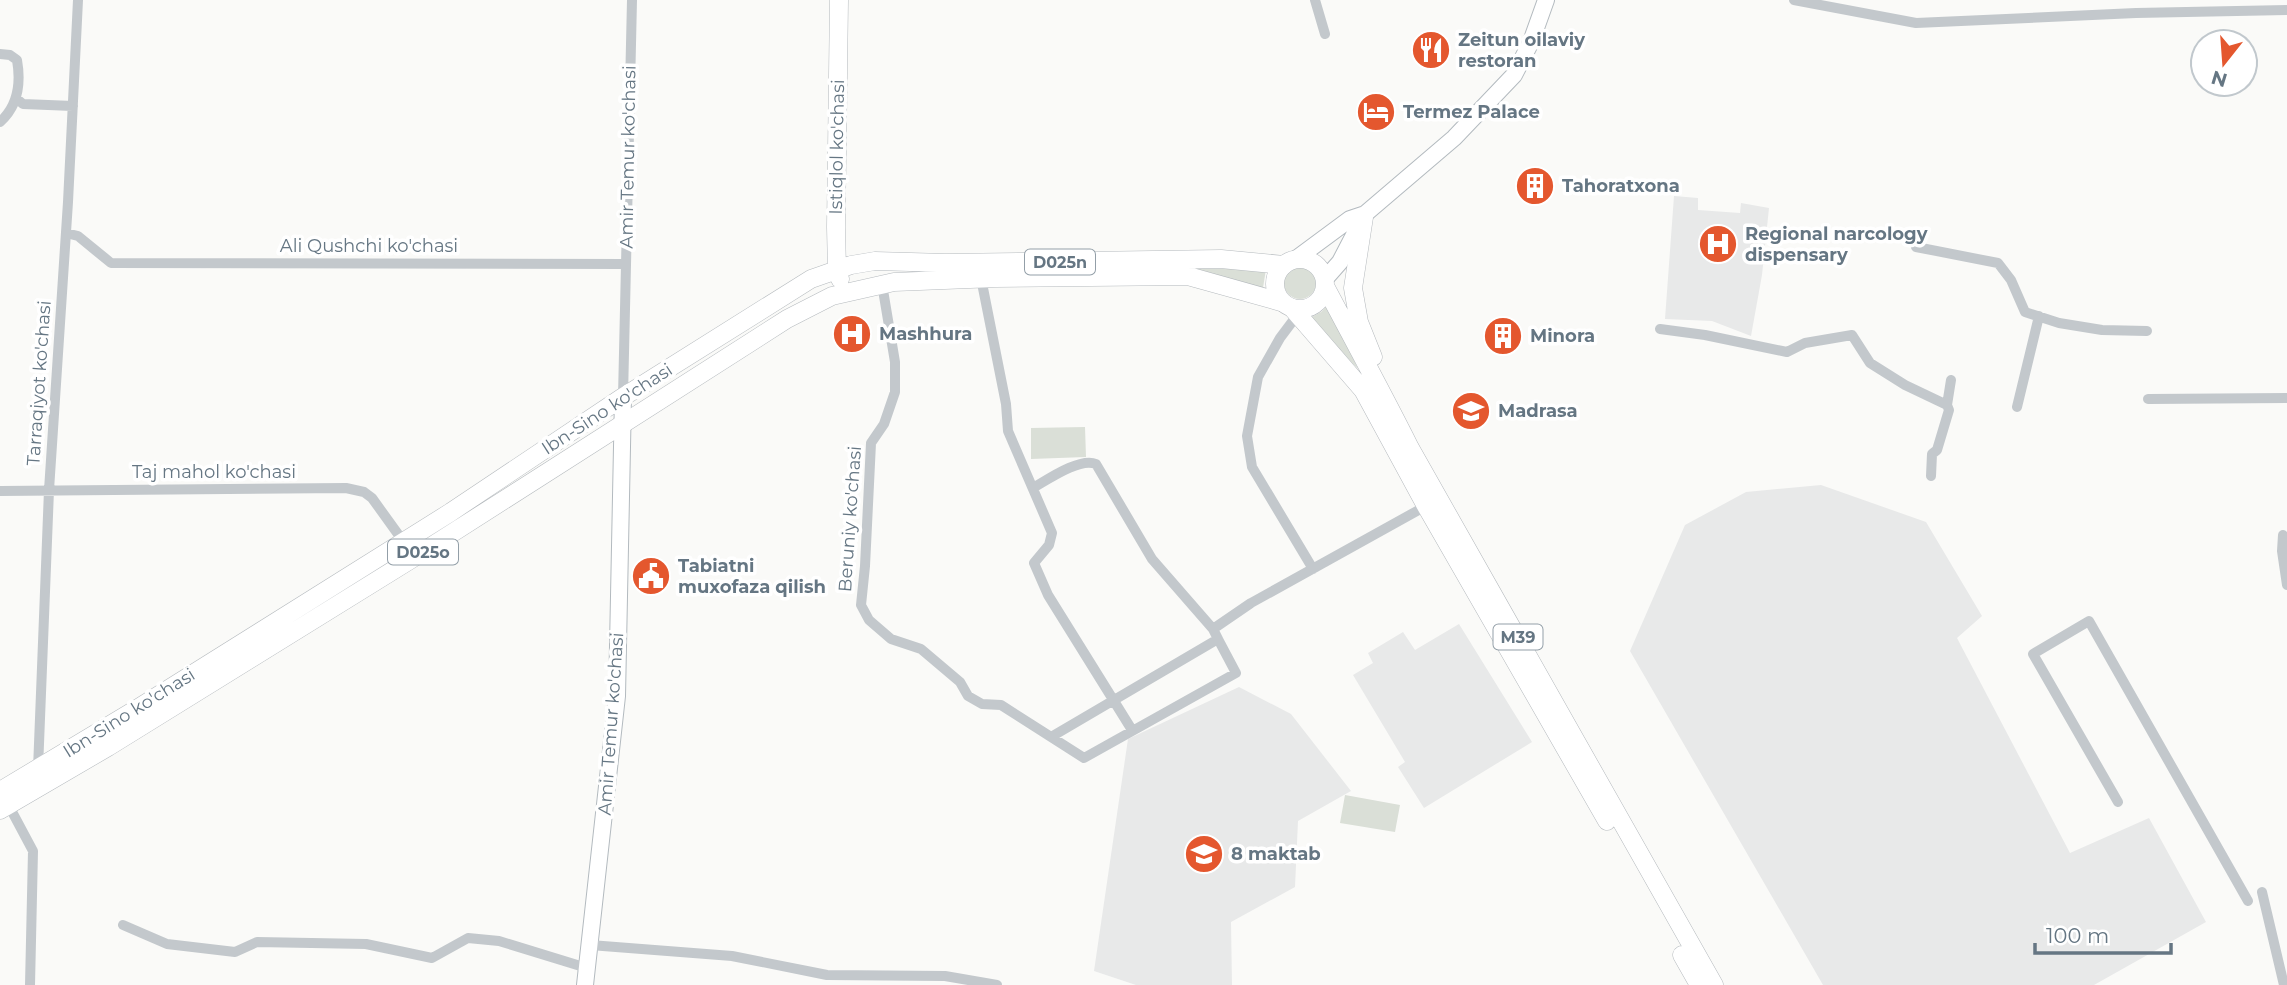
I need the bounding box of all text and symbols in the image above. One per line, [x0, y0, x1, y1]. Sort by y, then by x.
north arrow [2189, 28, 2259, 98]
restaurant icon: Zeitun oilaviy restoran [1410, 29, 1452, 71]
place label: Zeitun oilaviy restoran [1458, 29, 1585, 72]
street label: Amir Temur ko'chasi [615, 65, 641, 249]
text: N [2208, 66, 2230, 92]
street label: Istiqlol ko'chasi [825, 79, 849, 215]
hotel icon: Termez Palace [1355, 91, 1397, 133]
place label: Termez Palace [1403, 101, 1540, 123]
building icon: Tahoratxona [1514, 165, 1556, 207]
place label: Tahoratxona [1562, 175, 1680, 197]
hospital icon: Regional narcology dispensary [1697, 223, 1739, 265]
place label: Regional narcology dispensary [1745, 223, 1928, 266]
street label: Ali Qushchi ko'chasi [280, 235, 458, 257]
road number: D025n [1025, 250, 1095, 274]
street label: Tarraqiyot ko'chasi [22, 300, 56, 466]
hospital icon: Mashhura [831, 313, 873, 355]
building icon: Minora [1482, 315, 1524, 357]
place label: Mashhura [879, 323, 972, 345]
place label: Minora [1530, 325, 1595, 347]
street label: Ibn-Sino ko'chasi [537, 358, 677, 460]
school or university icon: Madrasa [1450, 390, 1492, 432]
place label: Madrasa [1498, 400, 1578, 422]
street label: Beruniy ko'chasi [834, 445, 866, 593]
street label: Taj mahol ko'chasi [132, 461, 296, 483]
road number: D025o [388, 540, 458, 565]
public building icon: Tabiatni muxofaza qilish [630, 555, 672, 597]
place label: Tabiatni muxofaza qilish [678, 555, 826, 598]
road number: M39 [1494, 624, 1542, 650]
street label: Amir Temur ko'chasi [594, 632, 628, 816]
street label: Ibn-Sino ko'chasi [59, 663, 199, 763]
school or university icon: 8 maktab [1183, 833, 1225, 875]
place label: 8 maktab [1231, 843, 1321, 865]
scale bar [2035, 912, 2172, 956]
text: 100 m [2046, 923, 2109, 948]

